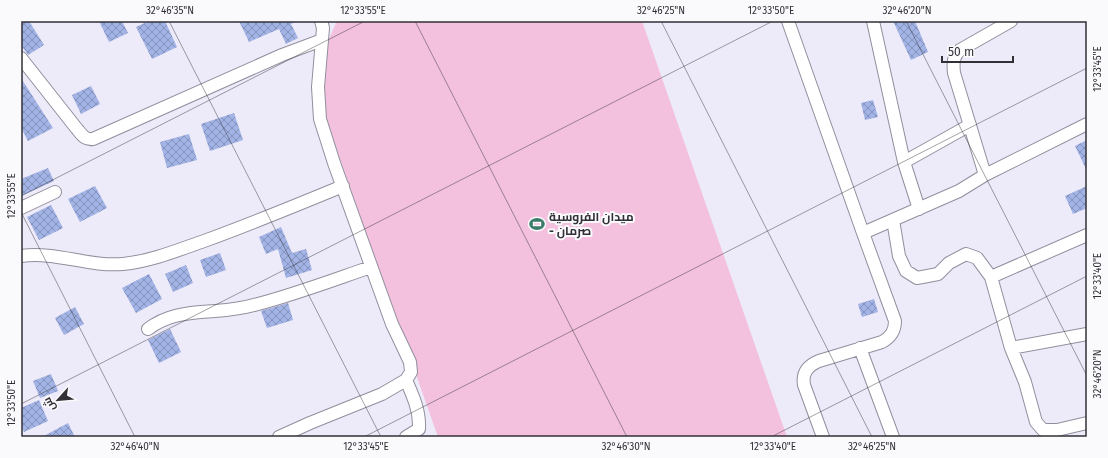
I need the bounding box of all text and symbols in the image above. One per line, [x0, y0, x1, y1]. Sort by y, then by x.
text: 32°46'35"N [146, 5, 194, 17]
text: 12°33'55"E [340, 5, 386, 17]
text: 32°46'25"N [637, 5, 685, 17]
text: 12°33'50"E [748, 5, 794, 17]
text: 32°46'20"N [883, 5, 931, 17]
scale bar [942, 38, 1013, 64]
text: 50 m [948, 45, 974, 59]
text: 12°33'45"E [1092, 46, 1104, 92]
text: 12°33'55"E [6, 173, 18, 219]
place label: ميدان الفروسية - صرمان [549, 210, 634, 239]
sports icon: ميدان الفروسية - صرمان [528, 215, 546, 233]
text: 12°33'40"E [1092, 253, 1104, 299]
text: 32°46'20"N [1092, 350, 1104, 398]
text: 12°33'50"E [6, 380, 18, 426]
north arrow [38, 380, 78, 420]
text: ش [41, 395, 59, 414]
text: 32°46'40"N [111, 441, 159, 453]
text: 12°33'45"E [343, 441, 389, 453]
text: 32°46'30"N [602, 441, 651, 453]
text: 12°33'40"E [750, 441, 796, 453]
text: 32°46'25"N [848, 441, 896, 453]

